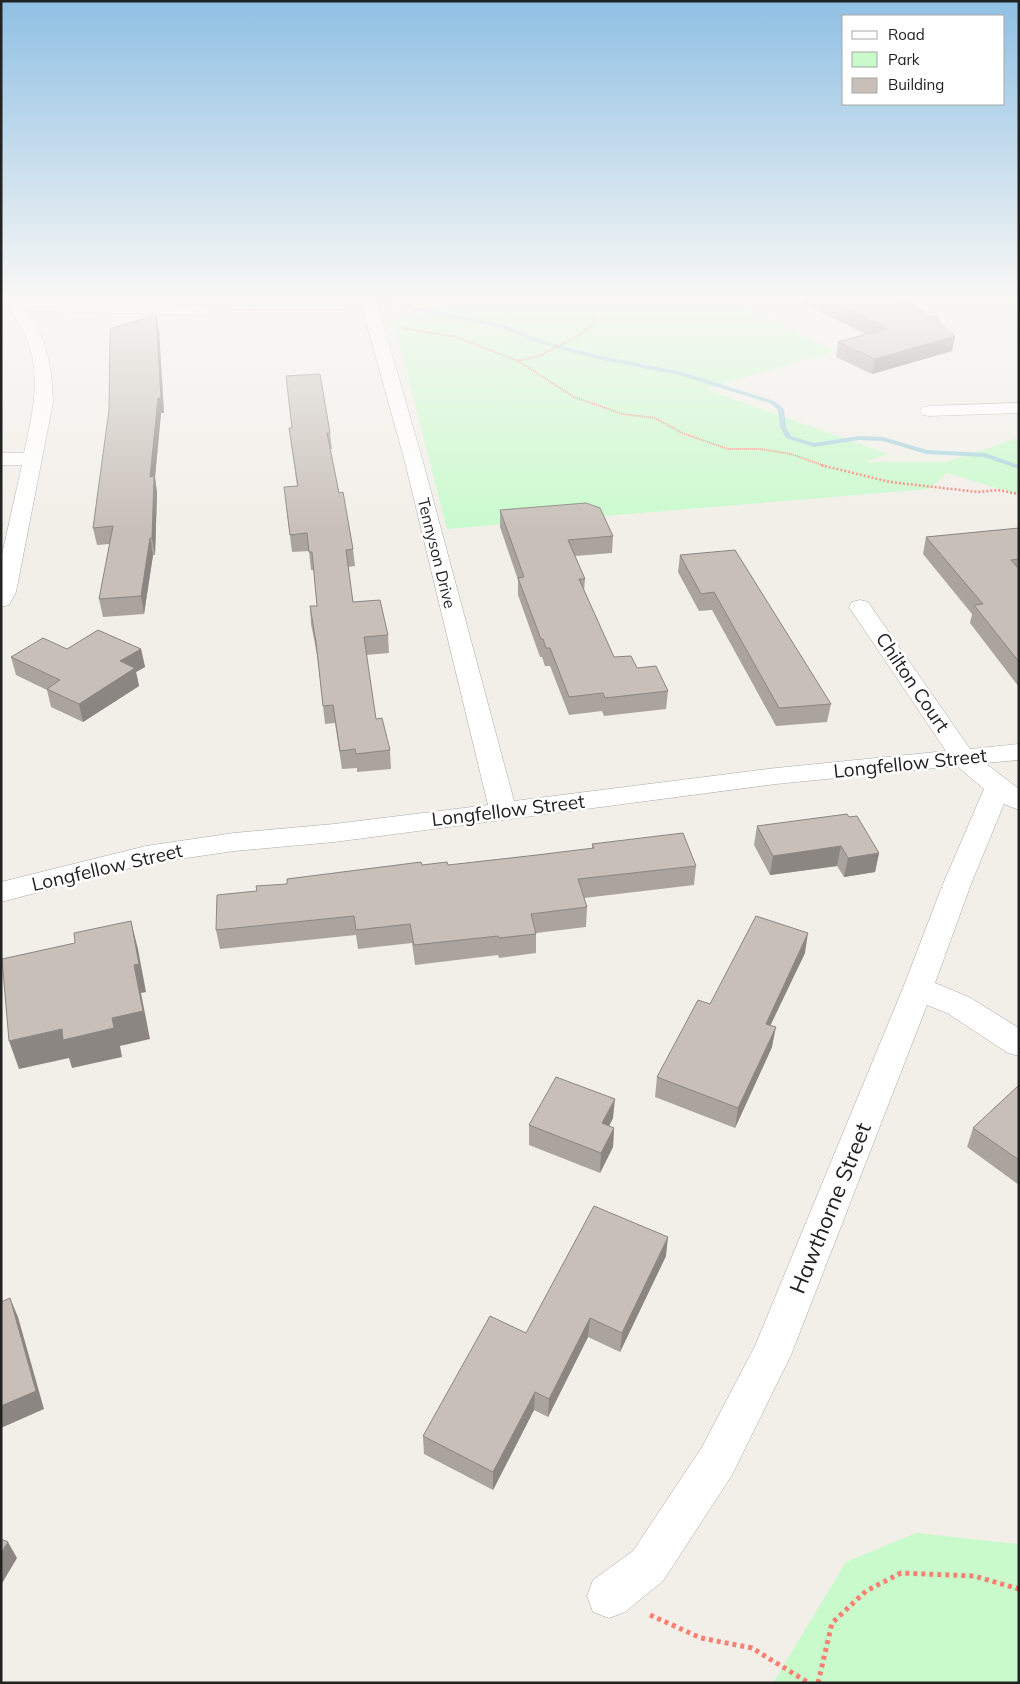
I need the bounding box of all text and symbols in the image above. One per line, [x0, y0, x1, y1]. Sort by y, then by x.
legend [842, 15, 1005, 105]
text: Road [888, 25, 925, 44]
text: Park [888, 50, 920, 69]
text: Building [888, 75, 944, 94]
street label: Tennyson Drive [414, 496, 460, 610]
street label: Chilton Court [871, 628, 955, 737]
street label: Longfellow Street [832, 743, 988, 783]
street label: Longfellow Street [430, 789, 586, 831]
street label: Longfellow Street [29, 838, 185, 896]
street label: Hawthorne Street [783, 1118, 877, 1298]

